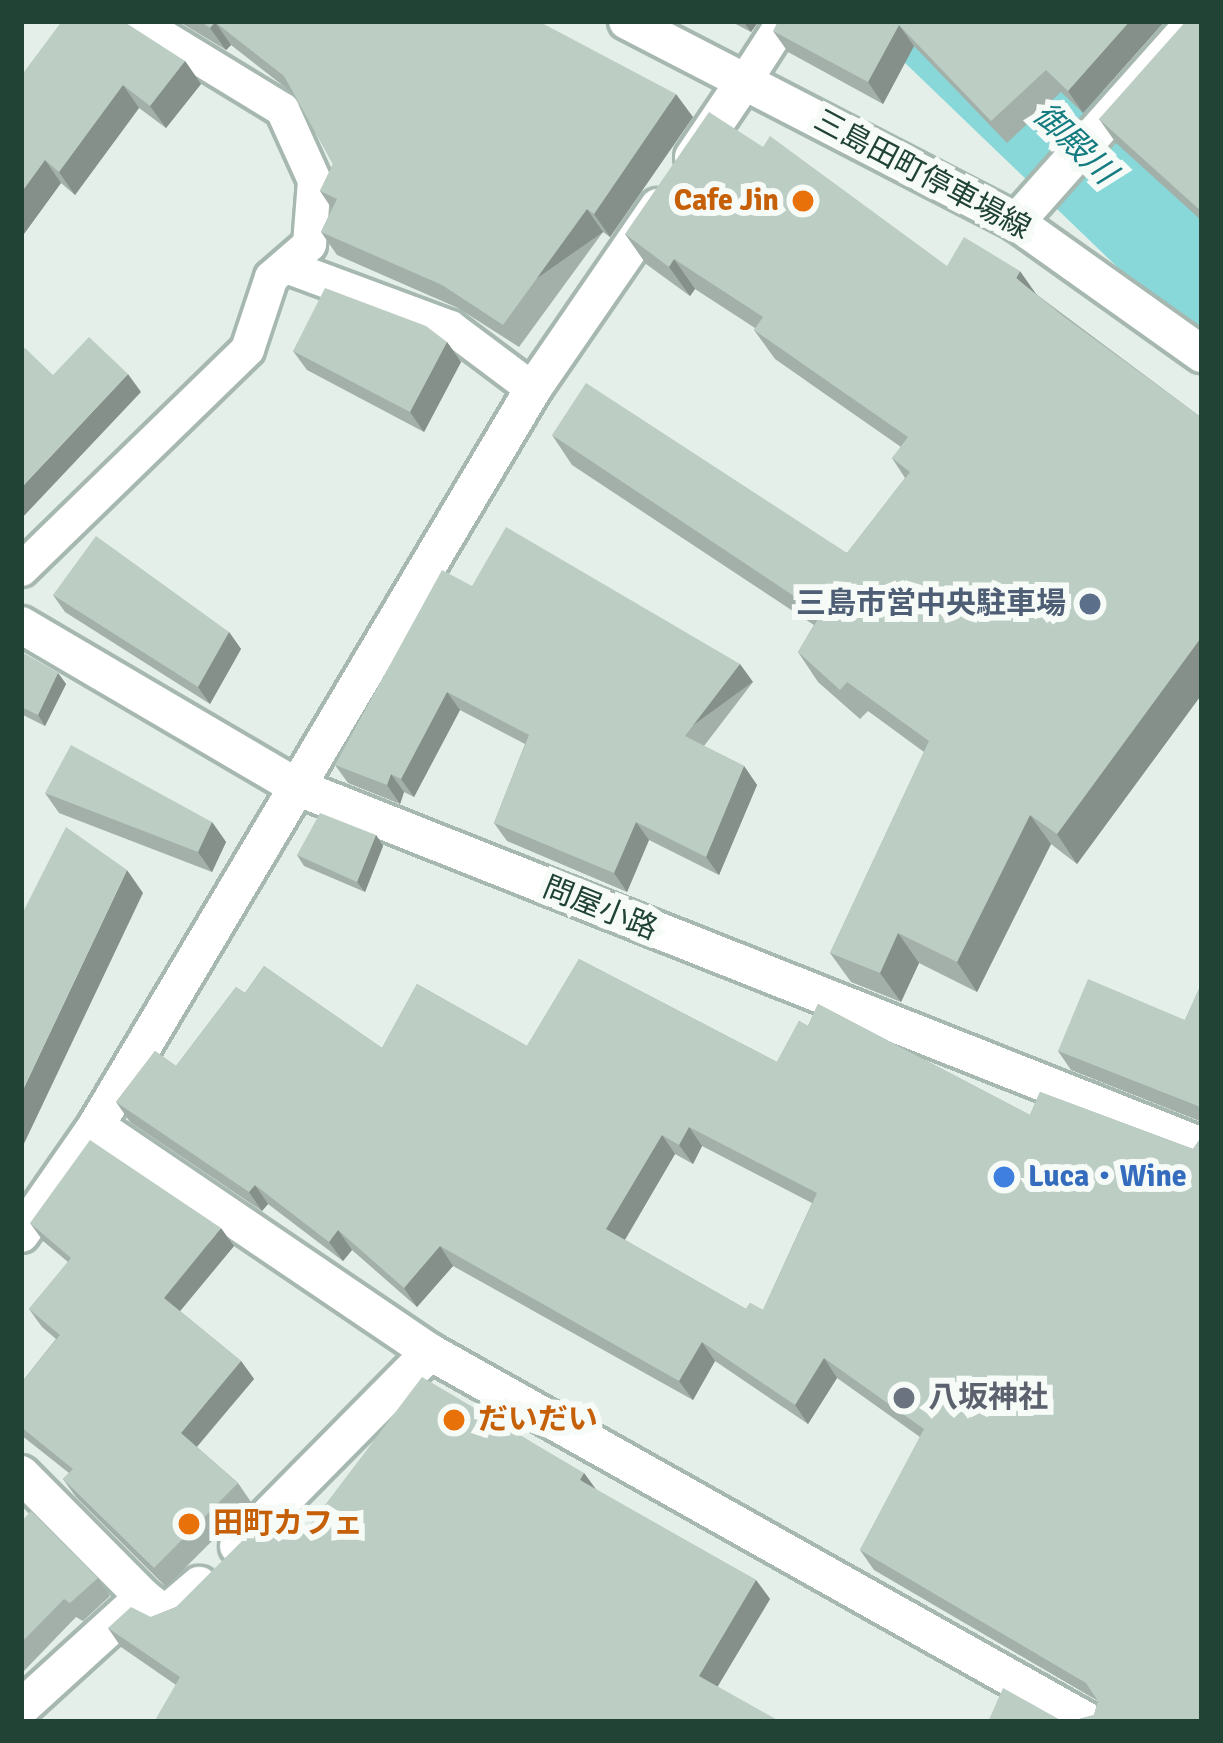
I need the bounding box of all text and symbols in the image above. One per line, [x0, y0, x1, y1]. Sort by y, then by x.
water label: 御殿川 [1025, 95, 1123, 193]
street label: 三島田町停車場線 [808, 103, 1036, 247]
place label: Cafe Jin [674, 183, 779, 219]
marker: Cafe Jin [790, 188, 816, 214]
place label: 三島市営中央駐車場 [796, 586, 1066, 622]
marker: 三島市営中央駐車場 [1077, 591, 1103, 617]
street label: 問屋小路 [538, 870, 662, 948]
place label: Luca・Wine [1028, 1159, 1187, 1195]
marker: Luca・Wine [991, 1164, 1017, 1190]
place label: 八坂神社 [928, 1380, 1048, 1416]
marker: 八坂神社 [891, 1385, 917, 1411]
place label: だいだい [478, 1402, 598, 1438]
marker: だいだい [441, 1407, 467, 1433]
place label: 田町カフェ [213, 1506, 363, 1542]
marker: 田町カフェ [176, 1511, 202, 1537]

